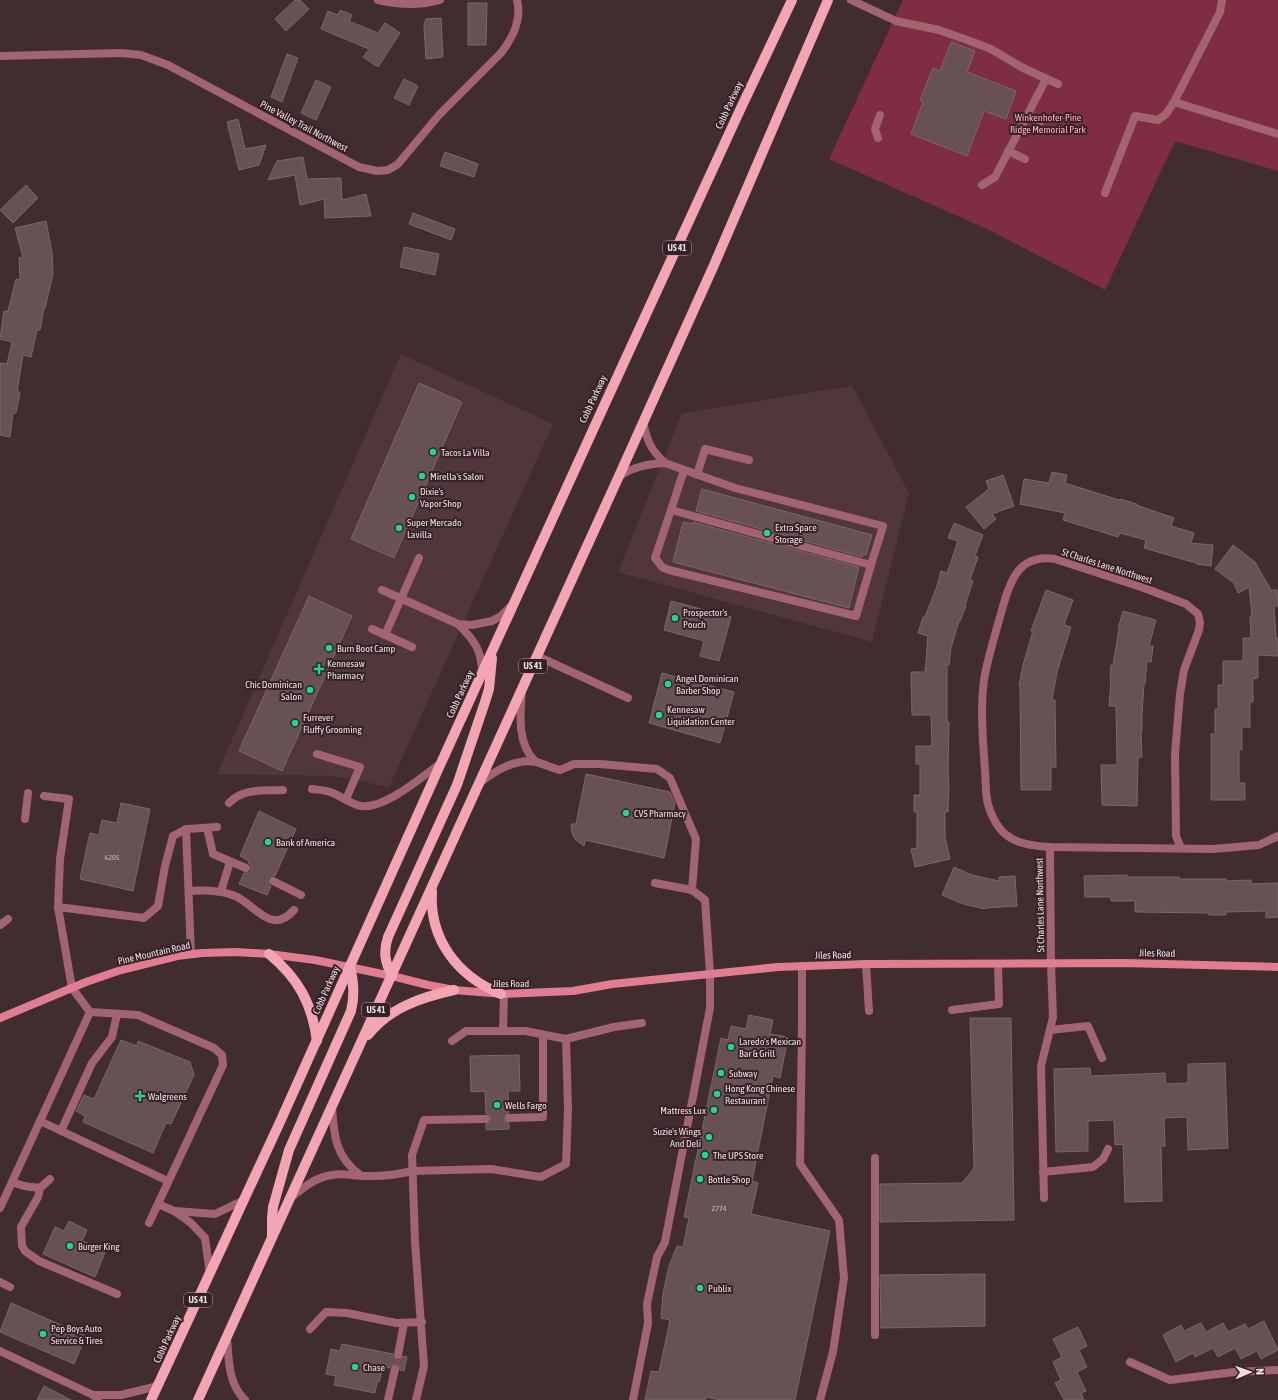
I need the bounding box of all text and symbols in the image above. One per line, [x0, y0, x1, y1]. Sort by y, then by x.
street label: Cobb Parkway [713, 79, 745, 131]
street label: Pine Valley Trail Northwest [258, 98, 350, 154]
park label: Winkenhofer-Pine Ridge Memorial Park [1010, 112, 1087, 135]
road number: US 41 [663, 241, 691, 255]
street label: Cobb Parkway [577, 373, 609, 425]
marker: Tacos La Villa [428, 447, 438, 457]
place label: Tacos La Villa [441, 447, 490, 458]
marker: Mirella's Salon [417, 471, 427, 481]
place label: Mirella's Salon [430, 471, 484, 482]
place label: Dixie's Vapor Shop [420, 486, 462, 509]
marker: Dixie's Vapor Shop [407, 492, 417, 502]
place label: Super Mercado Lavilla [407, 517, 462, 540]
place label: Extra Space Storage [775, 522, 817, 545]
marker: Super Mercado Lavilla [394, 523, 404, 533]
marker: Extra Space Storage [762, 528, 772, 538]
street label: St Charles Lane Northwest [1060, 546, 1154, 586]
place label: Prospector's Pouch [683, 607, 728, 630]
marker: Prospector's Pouch [670, 613, 680, 623]
marker: Burn Boot Camp [324, 643, 334, 653]
place label: Burn Boot Camp [337, 643, 395, 654]
place label: Kennesaw Pharmacy [327, 658, 365, 681]
road number: US 41 [519, 659, 547, 673]
marker: Kennesaw Pharmacy [314, 664, 324, 674]
street label: Cobb Parkway [444, 668, 476, 720]
place label: Angel Dominican Barber Shop [676, 673, 739, 696]
place label: Chic Dominican Salon [245, 679, 302, 702]
marker: Angel Dominican Barber Shop [663, 679, 673, 689]
marker: Chic Dominican Salon [305, 685, 315, 695]
place label: Kennesaw Liquidation Center [667, 704, 736, 727]
marker: Kennesaw Liquidation Center [654, 710, 664, 720]
place label: Furrever Fluffy Grooming [303, 712, 362, 735]
marker: Furrever Fluffy Grooming [290, 718, 300, 728]
marker: CVS Pharmacy [621, 808, 631, 818]
place label: CVS Pharmacy [634, 808, 686, 819]
marker: Bank of America [263, 837, 273, 847]
place label: Bank of America [276, 837, 335, 848]
house number: 6205 [104, 853, 120, 862]
street label: St Charles Lane Northwest [1034, 857, 1046, 952]
street label: Pine Mountain Road [117, 939, 192, 967]
street label: Jiles Road [1139, 947, 1176, 959]
street label: Jiles Road [815, 949, 852, 961]
street label: Cobb Parkway [311, 964, 341, 1016]
street label: Jiles Road [493, 978, 530, 989]
road number: US 41 [362, 1003, 390, 1017]
place label: Laredo's Mexican Bar & Grill [739, 1036, 801, 1059]
marker: Laredo's Mexican Bar & Grill [726, 1042, 736, 1052]
marker: Subway [716, 1068, 726, 1078]
place label: Subway [729, 1068, 757, 1079]
place label: Hong Kong Chinese Restaurant [725, 1083, 796, 1106]
marker: Hong Kong Chinese Restaurant [712, 1089, 722, 1099]
marker: Walgreens [135, 1091, 145, 1101]
place label: Walgreens [148, 1091, 187, 1102]
marker: Wells Fargo [492, 1100, 502, 1110]
place label: Wells Fargo [505, 1100, 547, 1111]
place label: Mattress Lux [660, 1105, 706, 1116]
marker: Mattress Lux [709, 1105, 719, 1115]
place label: Suzie's Wings And Deli [653, 1126, 701, 1149]
marker: Suzie's Wings And Deli [704, 1132, 714, 1142]
marker: The UPS Store [700, 1150, 710, 1160]
place label: The UPS Store [713, 1150, 764, 1161]
marker: Bottle Shop [695, 1174, 705, 1184]
place label: Bottle Shop [708, 1174, 750, 1185]
house number: 2774 [711, 1204, 727, 1213]
marker: Burger King [65, 1241, 75, 1251]
place label: Burger King [78, 1241, 120, 1252]
marker: Publix [695, 1283, 705, 1293]
place label: Publix [708, 1283, 731, 1294]
road number: US 41 [184, 1293, 212, 1307]
street label: Cobb Parkway [151, 1313, 183, 1365]
place label: Pep Boys Auto Service & Tires [51, 1323, 103, 1346]
marker: Pep Boys Auto Service & Tires [38, 1329, 48, 1339]
north arrow [1230, 1352, 1270, 1392]
marker: Chase [350, 1362, 360, 1372]
place label: Chase [363, 1362, 386, 1373]
text: N [1254, 1368, 1266, 1375]

